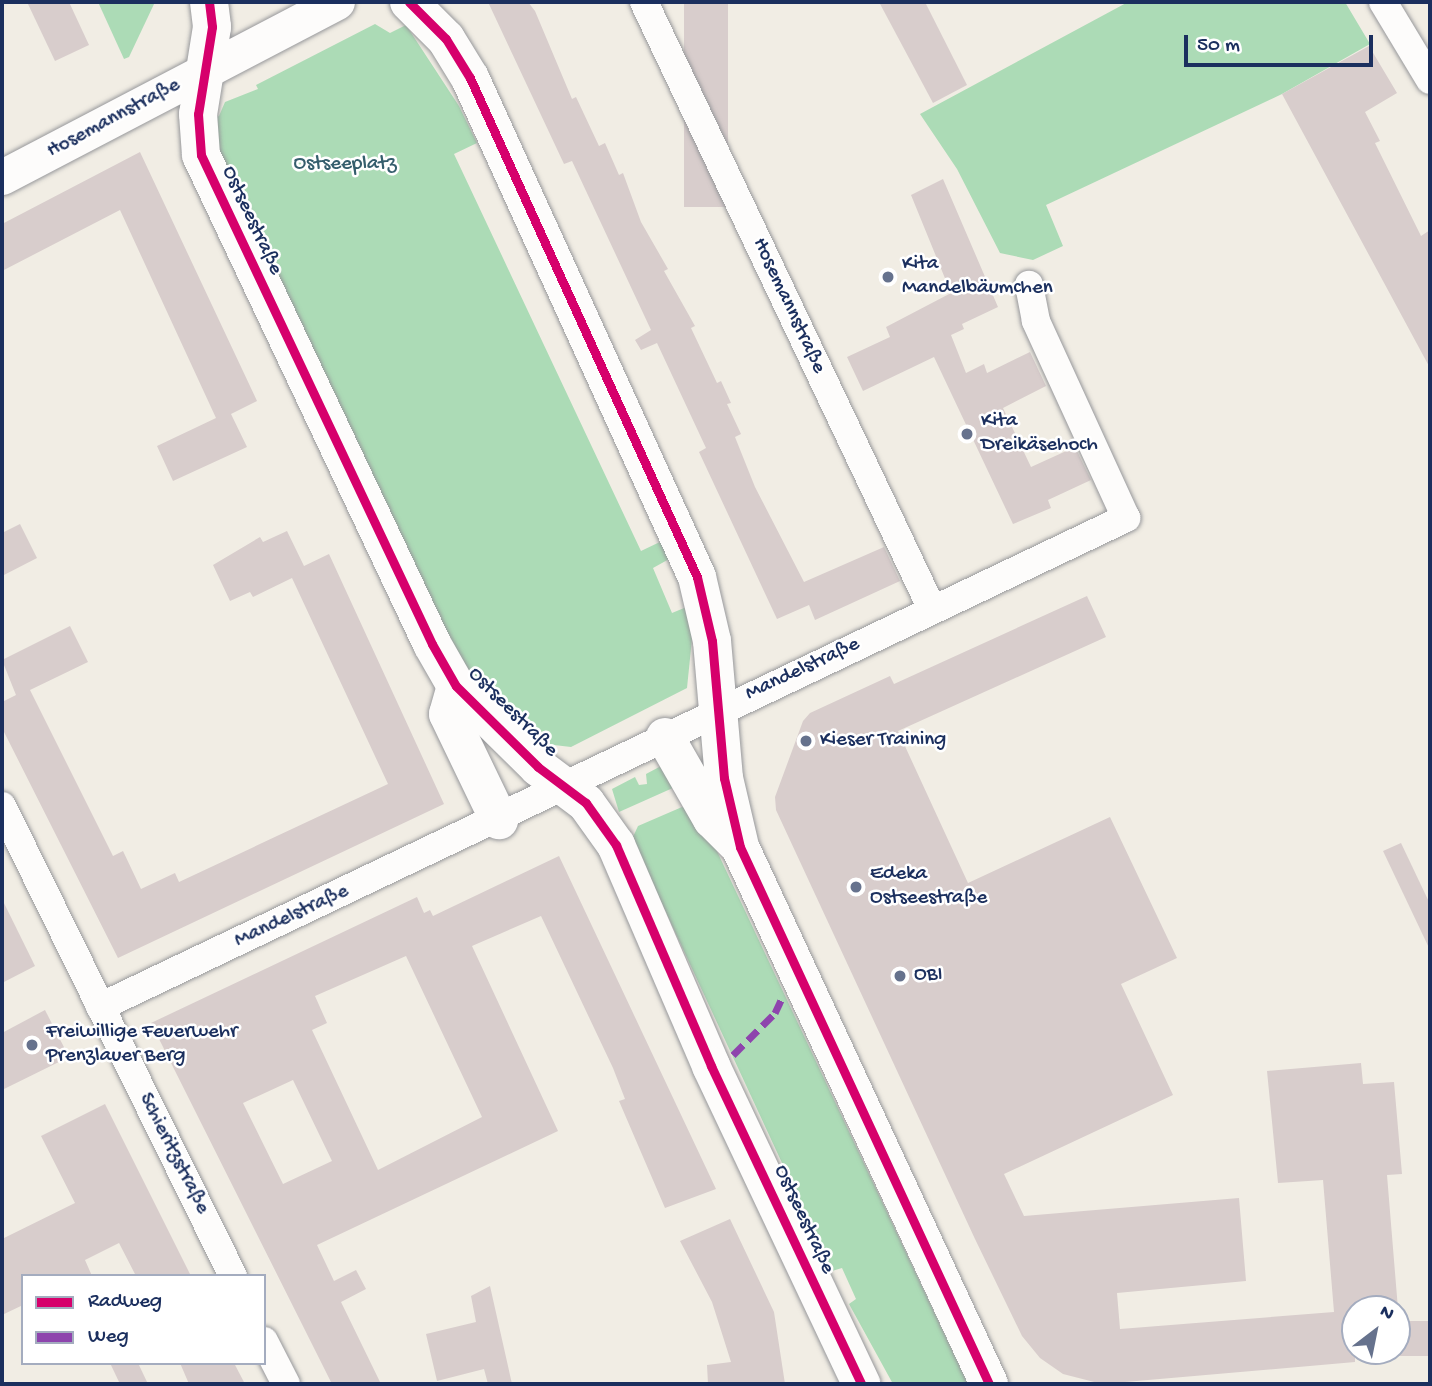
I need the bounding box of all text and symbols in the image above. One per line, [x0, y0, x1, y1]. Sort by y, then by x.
scale bar [1187, 21, 1376, 65]
text: 50 m [1197, 34, 1240, 59]
street label: Hosemannstraße [43, 73, 185, 165]
park label: Ostseeplatz [294, 152, 396, 178]
street label: Ostseestraße [215, 162, 287, 280]
street label: Hosemannstraße [746, 234, 830, 378]
place label: Kita Mandelbäumchen [902, 252, 1053, 302]
marker: Kita Mandelbäumchen [880, 269, 896, 285]
place label: Kita Dreikäsehoch [981, 409, 1098, 459]
marker: Kita Dreikäsehoch [959, 426, 975, 442]
street label: Mandelstraße [742, 633, 864, 707]
street label: Ostseestraße [462, 663, 562, 763]
place label: Kieser Training [820, 728, 946, 754]
marker: Kieser Training [798, 733, 814, 749]
place label: Edeka Ostseestraße [870, 862, 987, 912]
marker: Edeka Ostseestraße [848, 879, 864, 895]
street label: Mandelstraße [231, 880, 353, 954]
place label: OBI [914, 963, 942, 989]
marker: OBI [892, 968, 908, 984]
place label: Freiwillige Feuerwehr Prenzlauer Berg [46, 1020, 238, 1070]
marker: Freiwillige Feuerwehr Prenzlauer Berg [24, 1037, 40, 1053]
street label: Schieritzstraße [132, 1089, 214, 1219]
street label: Ostseestraße [767, 1161, 839, 1279]
legend [21, 1274, 266, 1365]
text: Radweg [88, 1290, 162, 1315]
north arrow [1341, 1295, 1411, 1365]
text: N [1375, 1300, 1398, 1327]
text: Weg [88, 1325, 129, 1350]

